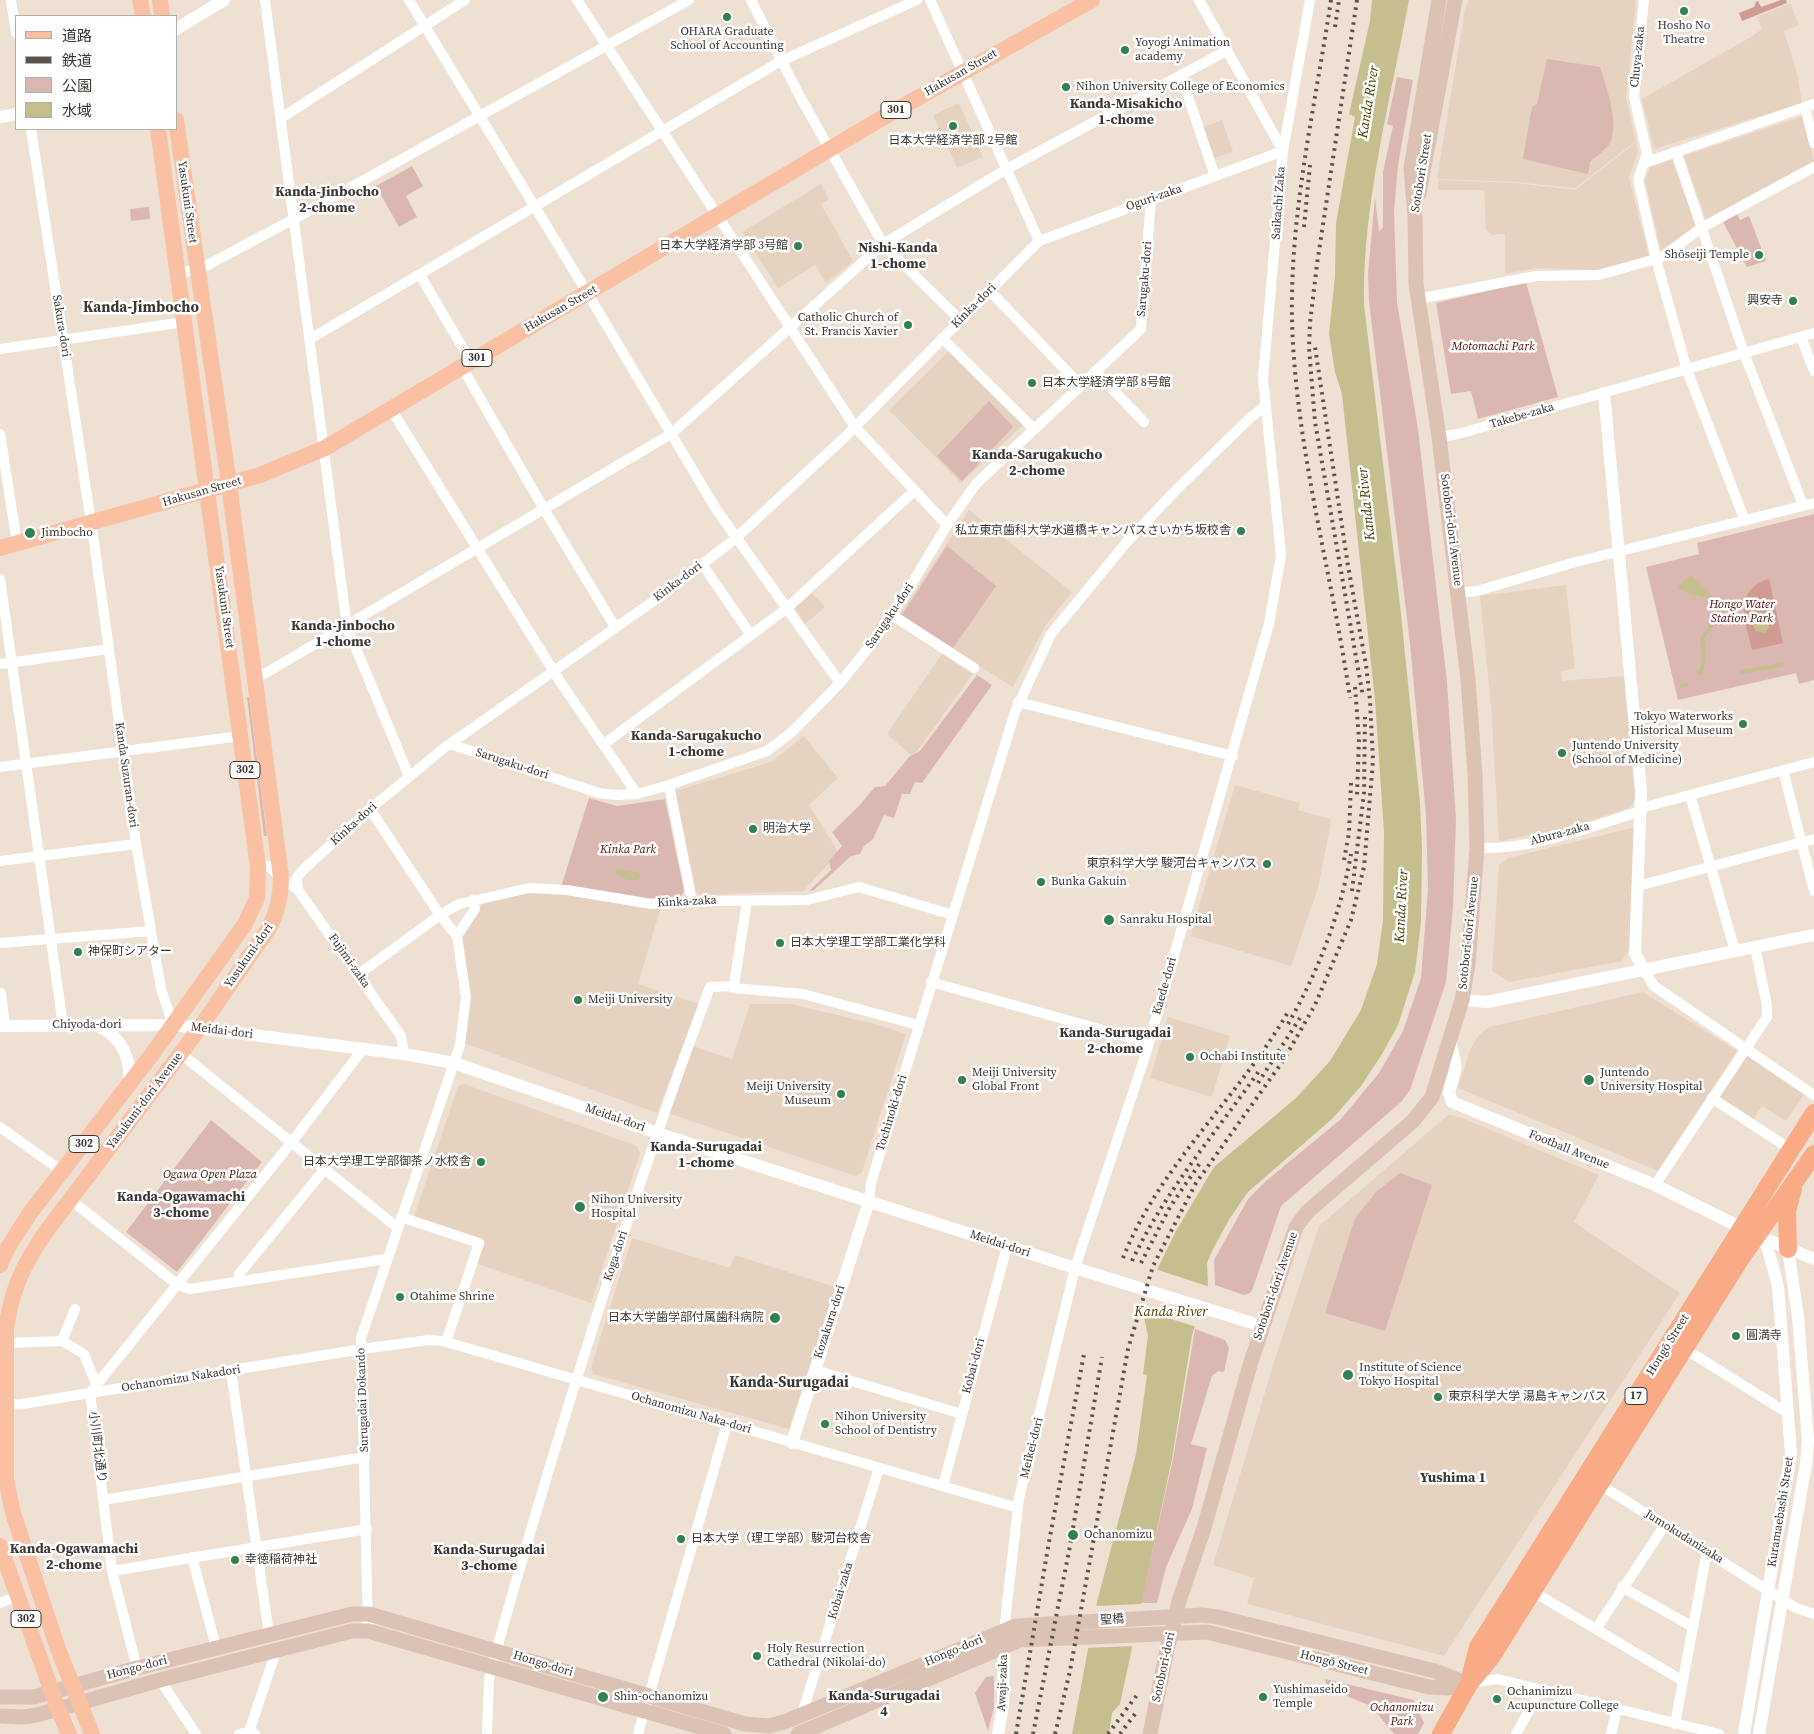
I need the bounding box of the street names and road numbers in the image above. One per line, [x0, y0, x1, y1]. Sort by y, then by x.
street label: Chuya-zaka [1628, 26, 1648, 88]
street label: Hakusan Street [922, 46, 1000, 100]
road number: 301 [881, 102, 911, 118]
street label: Sotobori Street [1409, 133, 1435, 213]
street label: Yasukuni Street [174, 160, 200, 244]
street label: Saikachi Zaka [1269, 166, 1289, 240]
street label: Oguri-zaka [1124, 182, 1184, 214]
street label: Sarugaku-dori [1135, 241, 1155, 317]
street label: Kinka-dori [949, 281, 999, 331]
street label: Hakusan Street [522, 282, 600, 336]
street label: Sakura-dori [49, 294, 73, 358]
road number: 301 [462, 349, 492, 366]
street label: Takebe-zaka [1488, 400, 1556, 432]
street label: Sotobori-dori Avenue [1437, 473, 1465, 587]
street label: Hakusan Street [161, 474, 243, 510]
street label: Kinka-dori [651, 559, 705, 605]
street label: Yasukuni Street [211, 565, 237, 649]
street label: Sarugaku-dori [863, 581, 917, 651]
street label: Kanda Suzuran-dori [111, 721, 141, 829]
street label: Sarugaku-dori [474, 745, 550, 783]
road number: 302 [230, 762, 260, 778]
street label: Kinka-dori [328, 799, 380, 849]
street label: Abura-zaka [1529, 819, 1591, 849]
street label: Sotobori-dori Avenue [1456, 876, 1482, 990]
street label: Kinka-zaka [657, 893, 717, 911]
street label: Yasukuni-dori [222, 921, 276, 991]
street label: Fujimi-zaka [325, 931, 373, 991]
street label: Kaede-dori [1150, 956, 1180, 1016]
street label: Chiyoda-dori [52, 1018, 122, 1032]
street label: Meidai-dori [190, 1020, 254, 1042]
street label: Yasukuni-dori Avenue [104, 1050, 186, 1152]
street label: Tochinoki-dori [874, 1073, 910, 1153]
street label: Meidai-dori [583, 1101, 647, 1135]
street label: Football Avenue [1527, 1127, 1611, 1173]
road number: 302 [69, 1136, 99, 1152]
street label: Meidai-dori [968, 1227, 1032, 1261]
street label: Koga-dori [601, 1229, 631, 1283]
street label: Sotobori-dori Avenue [1251, 1230, 1301, 1342]
street label: Kozakura-dori [811, 1283, 849, 1361]
street label: Hongō Street [1643, 1312, 1693, 1378]
street label: Kobai-dori [960, 1337, 988, 1395]
street label: Surugadai Dokando [354, 1348, 372, 1452]
street label: Ochanomizu Nakadori [120, 1362, 242, 1396]
road number: 17 [1625, 1388, 1647, 1404]
street label: Ochanomizu Naka-dori [629, 1389, 753, 1437]
street label: 小川町北通り [85, 1410, 109, 1484]
street label: Meikei-dori [1017, 1416, 1047, 1480]
street label: Kuramaebashi Street [1765, 1456, 1797, 1568]
street label: Jumokudanizaka [1642, 1507, 1726, 1567]
street label: Kobai-zaka [826, 1561, 856, 1621]
road number: 302 [11, 1610, 41, 1628]
street label: 聖橋 [1100, 1612, 1124, 1628]
street label: Sotobori-dori [1150, 1631, 1178, 1703]
street label: Hongo-dori [923, 1632, 985, 1670]
street label: Hongo-dori [511, 1648, 575, 1680]
street label: Hongō Street [1299, 1648, 1369, 1678]
street label: Hongo-dori [105, 1653, 169, 1683]
street label: Awaji-zaka [995, 1654, 1011, 1712]

